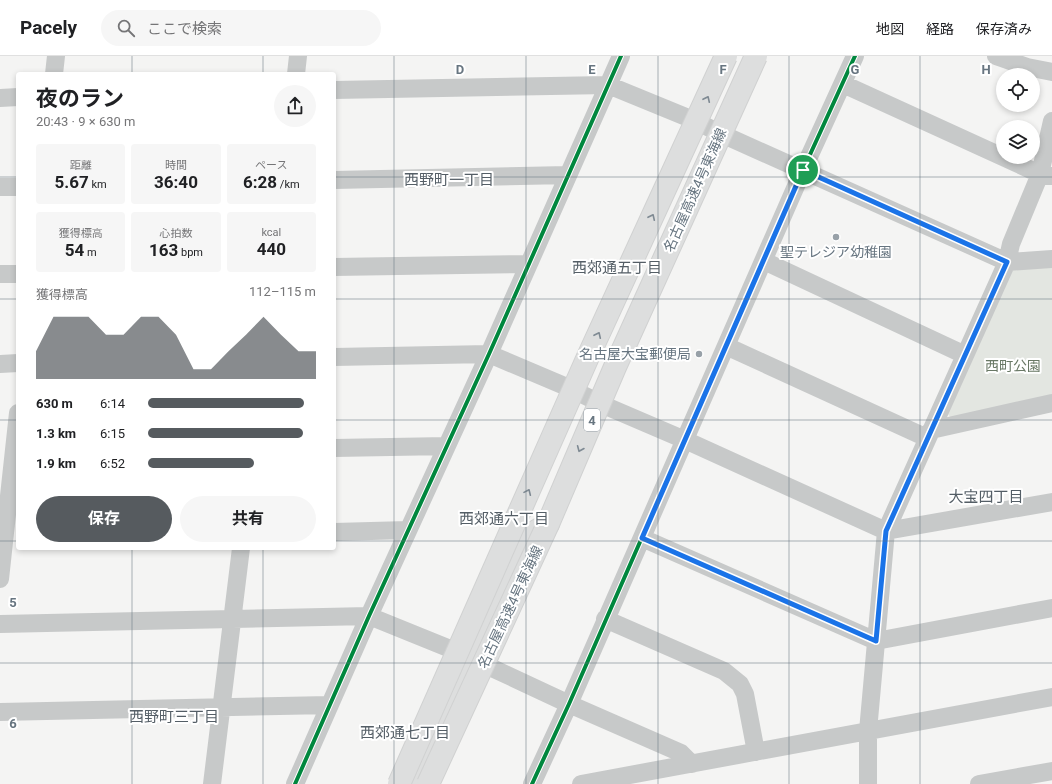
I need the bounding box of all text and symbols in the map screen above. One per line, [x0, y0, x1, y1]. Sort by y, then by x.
search box [101, 10, 381, 46]
text: Pacely [20, 16, 77, 39]
icon: search [115, 17, 137, 39]
text: ここで検索 [147, 20, 222, 38]
text: 地図 [876, 21, 904, 37]
text: 経路 [926, 21, 954, 37]
text: 保存済み [976, 21, 1032, 37]
text: D [456, 62, 464, 77]
text: E [588, 62, 596, 77]
text: F [719, 62, 727, 77]
text: G [851, 62, 860, 77]
text: H [981, 62, 991, 77]
map controls [996, 68, 1040, 164]
button: locate [996, 68, 1040, 112]
button: share [274, 85, 316, 127]
text: 夜のラン [36, 86, 124, 111]
one-way arrow [702, 95, 710, 102]
text: 20:43 · 9 × 630 m [36, 114, 135, 129]
button: layers [996, 120, 1040, 164]
street label: 名古屋高速4号東海線 [660, 126, 730, 254]
pin [786, 153, 820, 187]
text: 距離 [70, 159, 92, 172]
text: 時間 [165, 159, 187, 172]
text: ペース [255, 159, 288, 172]
icon: arrive [792, 159, 814, 181]
district label: 西野町一丁目 [404, 171, 494, 189]
text: 5.67 [55, 172, 89, 192]
text: 36:40 [154, 172, 198, 192]
text: 6:28 [243, 172, 277, 192]
text: km [89, 178, 107, 191]
text: /km [277, 178, 300, 191]
one-way arrow [648, 214, 656, 221]
text: kcal [261, 226, 281, 239]
text: 獲得標高 [59, 227, 103, 240]
text: 心拍数 [159, 227, 192, 240]
marker: 聖テレジア幼稚園 [831, 232, 841, 242]
text: 440 [257, 239, 286, 259]
text: 54 [65, 240, 84, 260]
text: 163 [149, 240, 178, 260]
place label: 聖テレジア幼稚園 [780, 244, 892, 260]
text: m [84, 246, 97, 259]
text: bpm [178, 246, 203, 259]
district label: 西郊通五丁目 [572, 259, 662, 277]
text: 112–115 m [249, 284, 316, 299]
text: 獲得標高 [36, 287, 88, 302]
one-way arrow [593, 332, 601, 340]
place label: 名古屋大宝郵便局 [579, 346, 691, 362]
marker: 名古屋大宝郵便局 [694, 349, 704, 359]
park label: 西町公園 [985, 358, 1041, 374]
text: 630 m [36, 396, 73, 411]
text: 6:14 [100, 396, 125, 411]
road number: 4 [584, 409, 600, 431]
text: 1.3 km [36, 426, 76, 441]
text: 6:15 [100, 426, 125, 441]
one-way arrow [576, 446, 584, 453]
text: 1.9 km [36, 456, 76, 471]
text: 6:52 [100, 456, 125, 471]
district label: 大宝四丁目 [948, 488, 1024, 506]
one-way arrow [524, 489, 532, 496]
button: 保存 [36, 496, 172, 542]
button: 共有 [180, 496, 316, 542]
district label: 西郊通六丁目 [459, 510, 549, 528]
street label: 名古屋高速4号東海線 [474, 543, 546, 671]
text: 5 [9, 595, 17, 610]
district label: 西野町三丁目 [129, 708, 219, 726]
text: 6 [9, 716, 17, 731]
district label: 西郊通七丁目 [360, 724, 450, 742]

